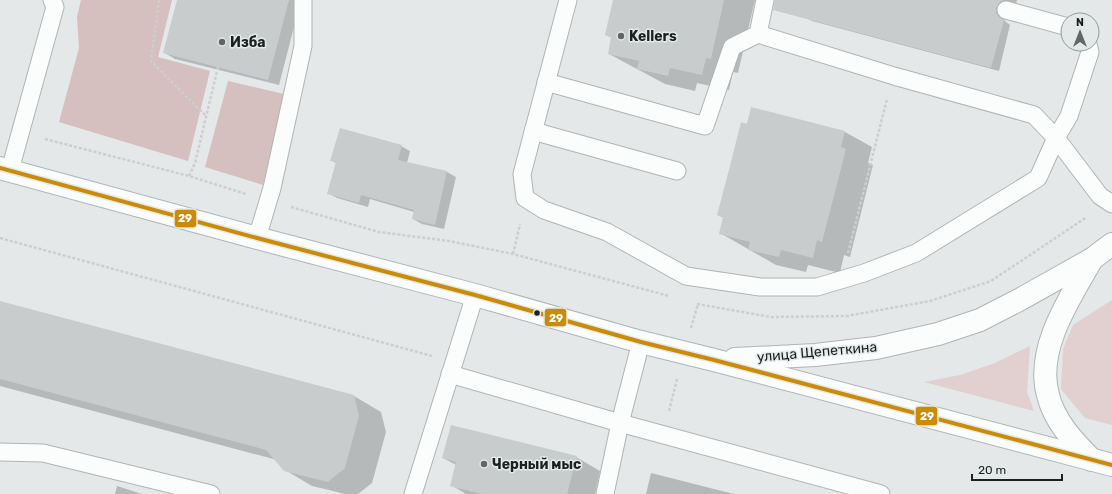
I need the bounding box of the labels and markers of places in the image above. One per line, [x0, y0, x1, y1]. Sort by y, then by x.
place label: Kellers [629, 28, 677, 45]
marker: Kellers [616, 31, 626, 41]
place label: Изба [230, 34, 266, 51]
marker: Изба [217, 37, 227, 47]
unlabelled marker [532, 308, 542, 318]
place label: Черный мыс [492, 456, 581, 473]
marker: Черный мыс [479, 459, 489, 469]

